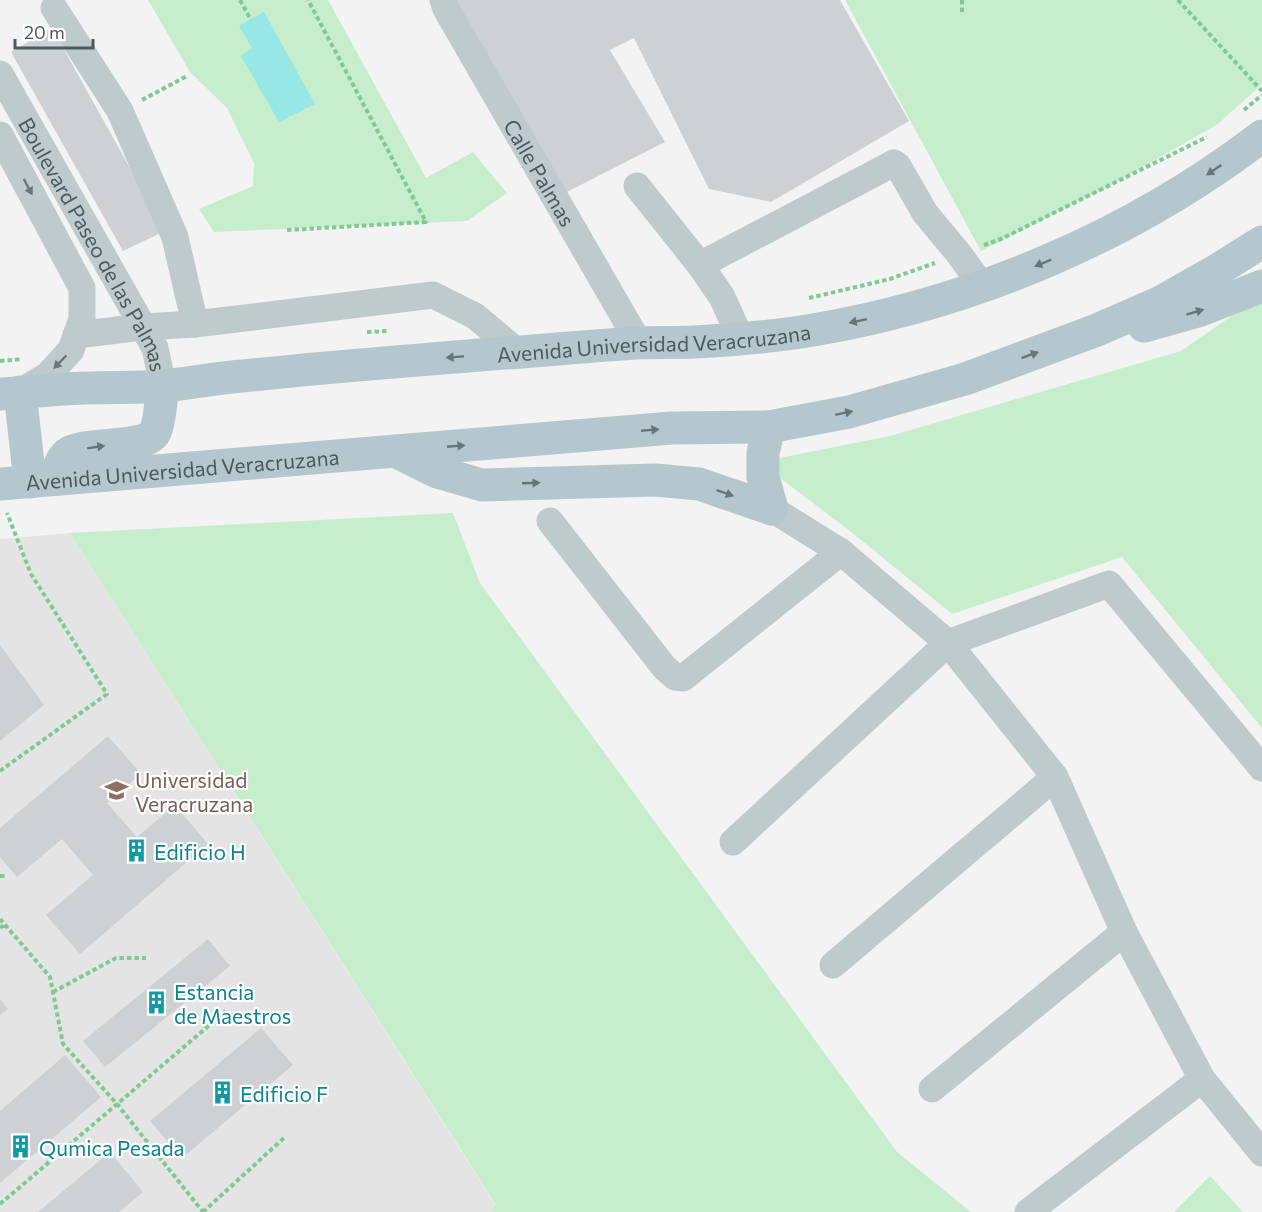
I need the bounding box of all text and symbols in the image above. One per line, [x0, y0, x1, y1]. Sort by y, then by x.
scale bar [15, 12, 93, 50]
text: 20 m [24, 21, 65, 43]
street label: Boulevard Paseo de las Palmas [15, 113, 172, 374]
street label: Calle Palmas [500, 114, 581, 230]
one-way arrow [1207, 164, 1223, 176]
one-way arrow [23, 179, 33, 196]
one-way arrow [1034, 258, 1052, 268]
one-way arrow [1186, 307, 1204, 316]
one-way arrow [848, 317, 867, 326]
street label: Avenida Universidad Veracruzana [496, 318, 812, 366]
one-way arrow [1021, 350, 1039, 359]
one-way arrow [445, 352, 464, 362]
one-way arrow [53, 355, 67, 370]
one-way arrow [835, 408, 854, 417]
one-way arrow [641, 425, 660, 435]
one-way arrow [446, 441, 465, 451]
one-way arrow [87, 442, 106, 451]
street label: Avenida Universidad Veracruzana [25, 443, 340, 494]
one-way arrow [522, 479, 541, 488]
one-way arrow [716, 488, 734, 498]
place label: Universidad Veracruzana [135, 767, 253, 816]
school or university icon: Universidad Veracruzana [104, 778, 130, 804]
building icon: Edificio H [123, 838, 149, 864]
place label: Edificio H [154, 839, 246, 864]
place label: Estancia de Maestros [174, 979, 291, 1028]
building icon: Estancia de Maestros [143, 990, 169, 1016]
building icon: Edificio F [209, 1080, 235, 1106]
place label: Edificio F [240, 1081, 328, 1106]
building icon: Qumica Pesada [8, 1134, 34, 1160]
place label: Qumica Pesada [39, 1135, 185, 1160]

